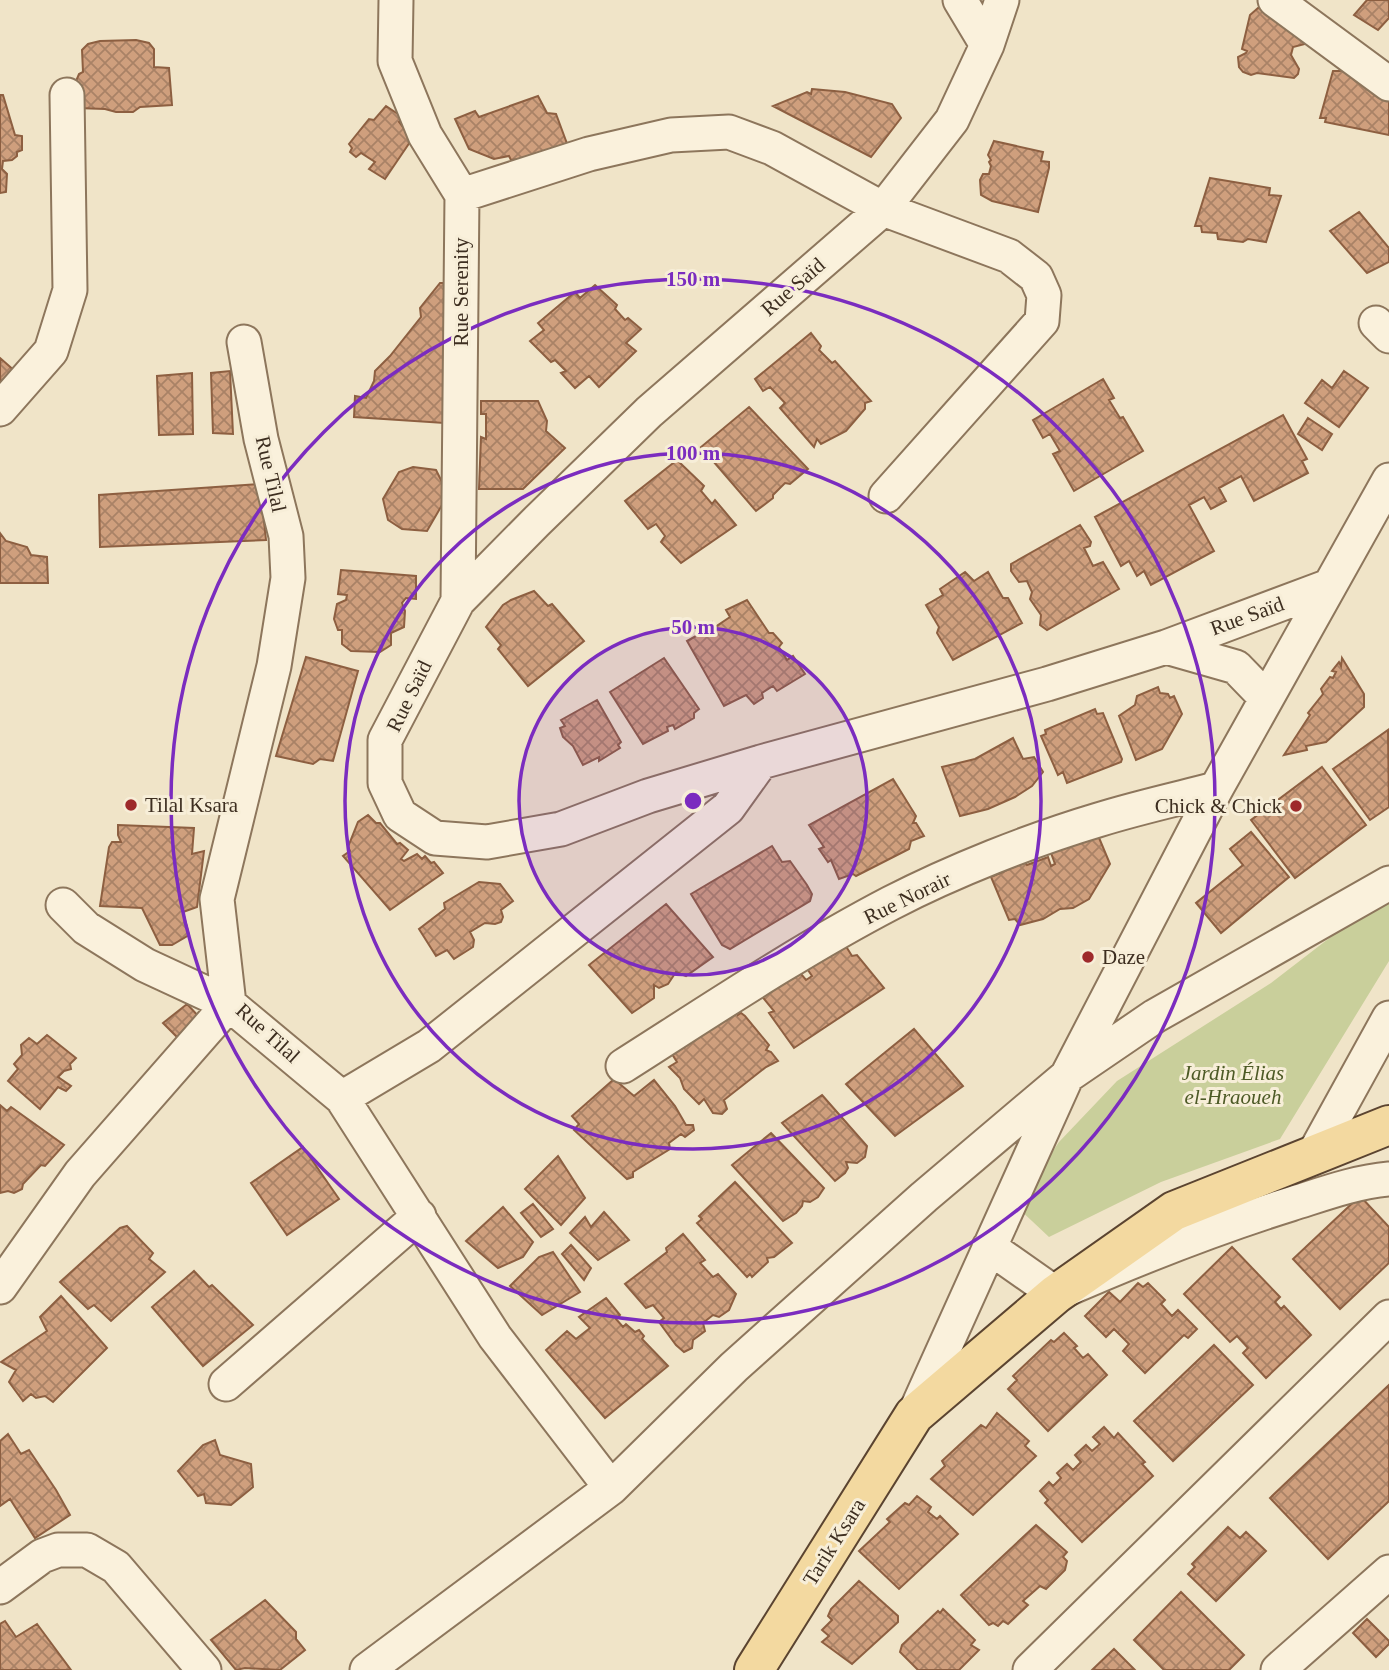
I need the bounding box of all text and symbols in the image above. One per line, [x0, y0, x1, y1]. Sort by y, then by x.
street label: Rue Serenity [449, 237, 473, 347]
street label: Rue Saïd [756, 253, 830, 321]
text: 150 m [666, 267, 721, 291]
street label: Rue Tilal [251, 433, 291, 515]
text: 100 m [666, 441, 721, 465]
street label: Rue Saïd [1207, 591, 1287, 640]
text: 50 m [671, 615, 715, 639]
street label: Rue Saïd [381, 656, 437, 736]
centre of rings [681, 789, 705, 813]
place label: Tilal Ksara [145, 793, 239, 817]
place label: Chick & Chick [1155, 794, 1282, 818]
marker: Tilal Ksara [123, 797, 139, 813]
marker: Chick & Chick [1288, 798, 1304, 814]
street label: Rue Norair [860, 867, 954, 929]
place label: Daze [1102, 945, 1145, 969]
marker: Daze [1080, 949, 1096, 965]
street label: Rue Tilal [231, 998, 305, 1068]
park label: Jardin Élias el-Hraoueh [1182, 1061, 1284, 1109]
street label: Tarik Ksara [798, 1493, 871, 1590]

